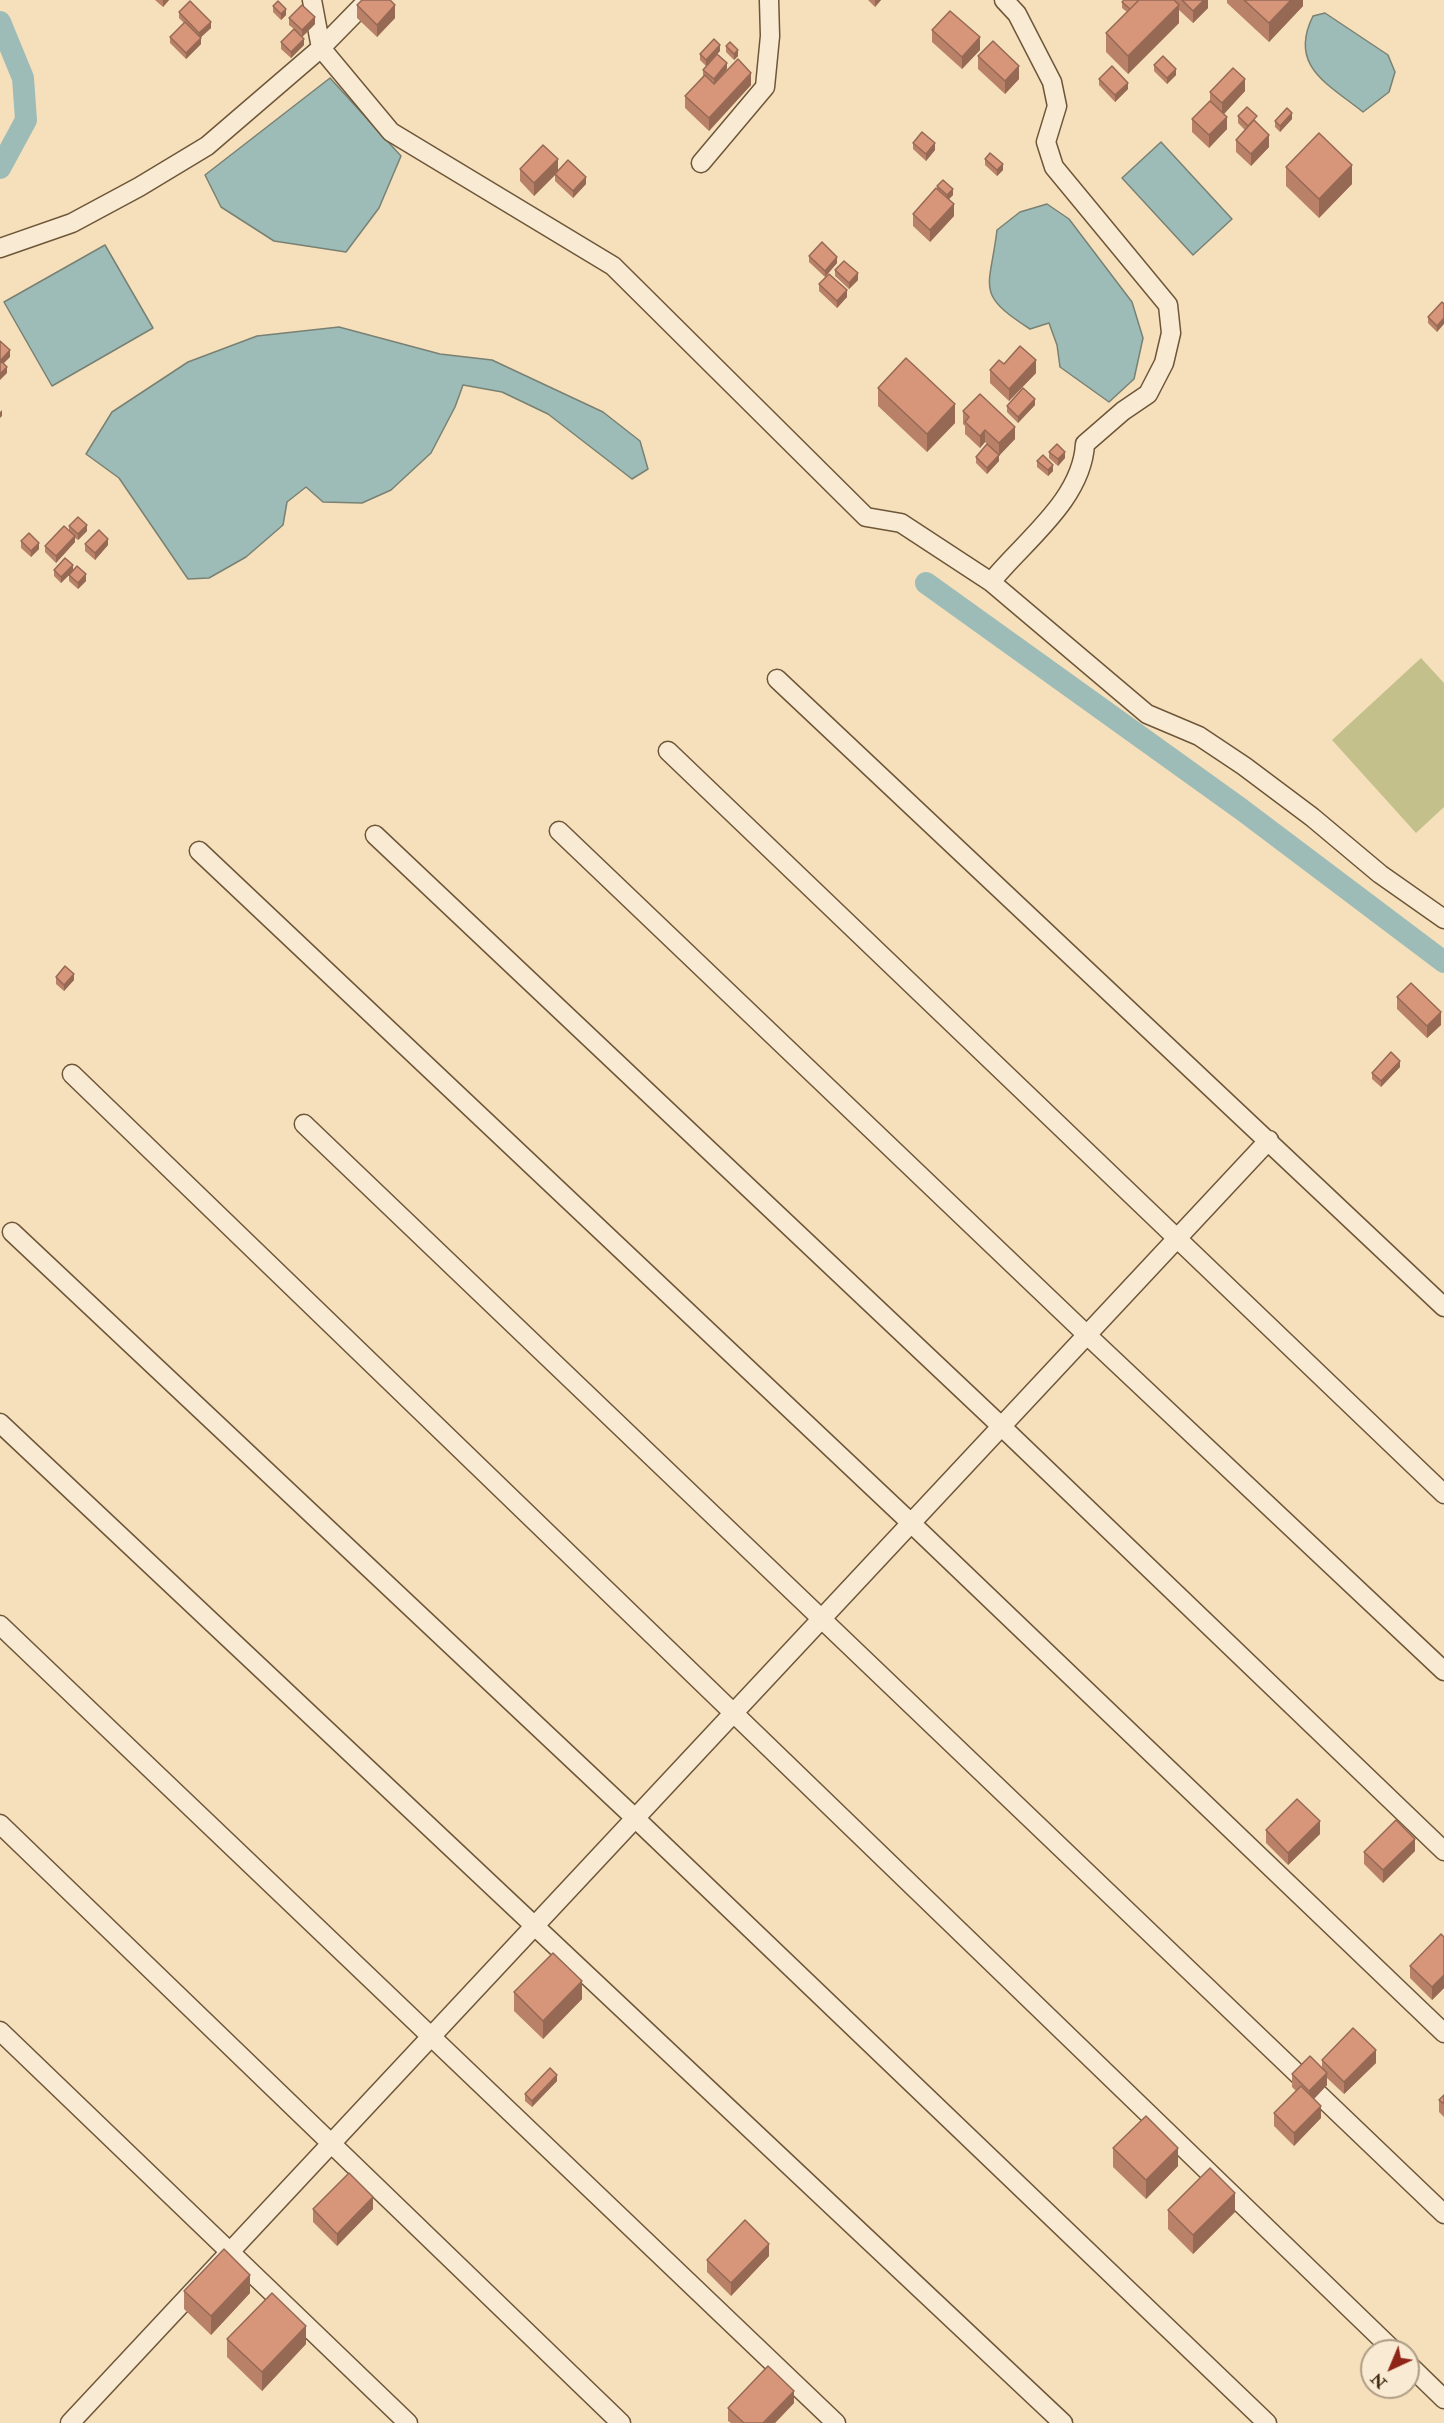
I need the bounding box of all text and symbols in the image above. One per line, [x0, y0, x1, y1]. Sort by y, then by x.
north arrow [1360, 2339, 1420, 2399]
text: N [1367, 2368, 1391, 2393]

